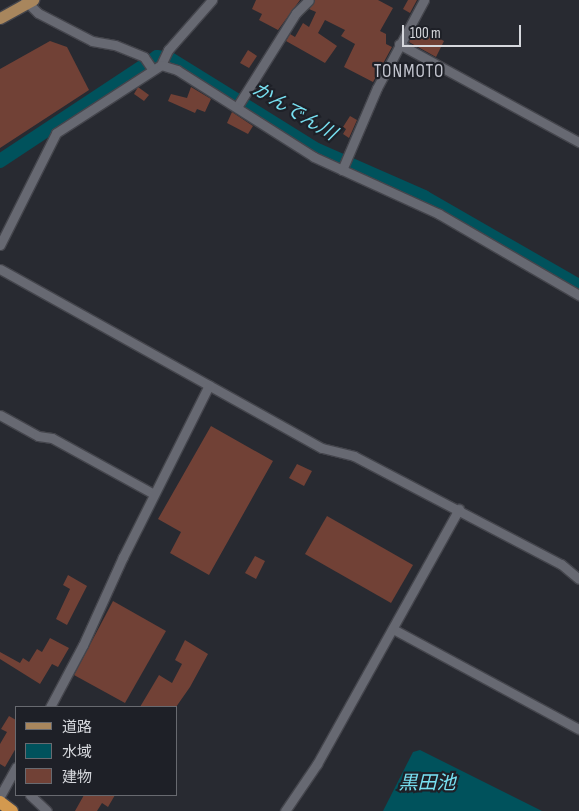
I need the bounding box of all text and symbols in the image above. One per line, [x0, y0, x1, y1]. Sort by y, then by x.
scale bar [404, 15, 523, 47]
text: 100 m [410, 24, 441, 43]
district label: TONMOTO [373, 61, 445, 83]
water label: かんでん川 [247, 78, 341, 146]
legend [15, 706, 178, 796]
text: 道路 [62, 718, 92, 737]
text: 水域 [62, 743, 92, 762]
text: 建物 [62, 768, 92, 787]
water label: 黒田池 [399, 773, 455, 795]

